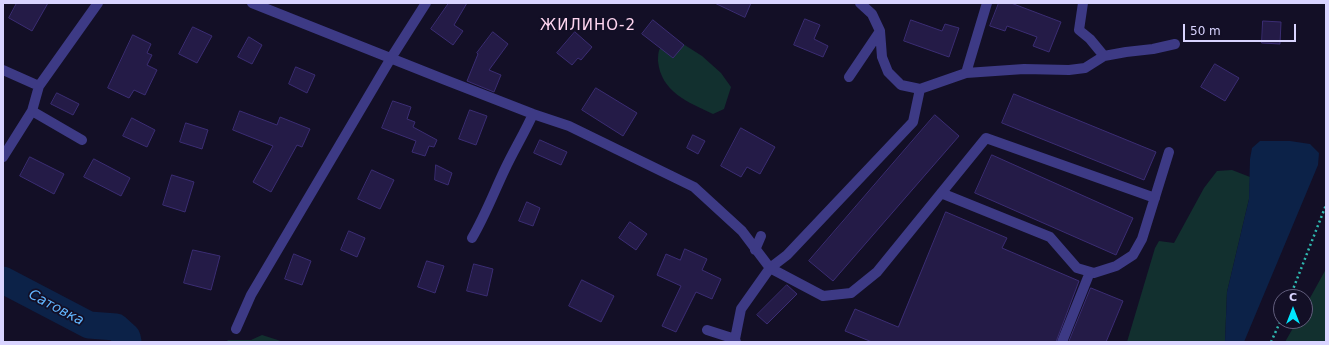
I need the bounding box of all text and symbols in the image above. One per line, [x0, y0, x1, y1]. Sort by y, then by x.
scale bar [1185, 16, 1298, 42]
district label: ЖИЛИНО-2 [540, 17, 636, 35]
text: 50 m [1190, 24, 1221, 38]
water label: Сатовка [25, 286, 87, 330]
north arrow [1273, 289, 1313, 329]
text: С [1289, 291, 1297, 304]

